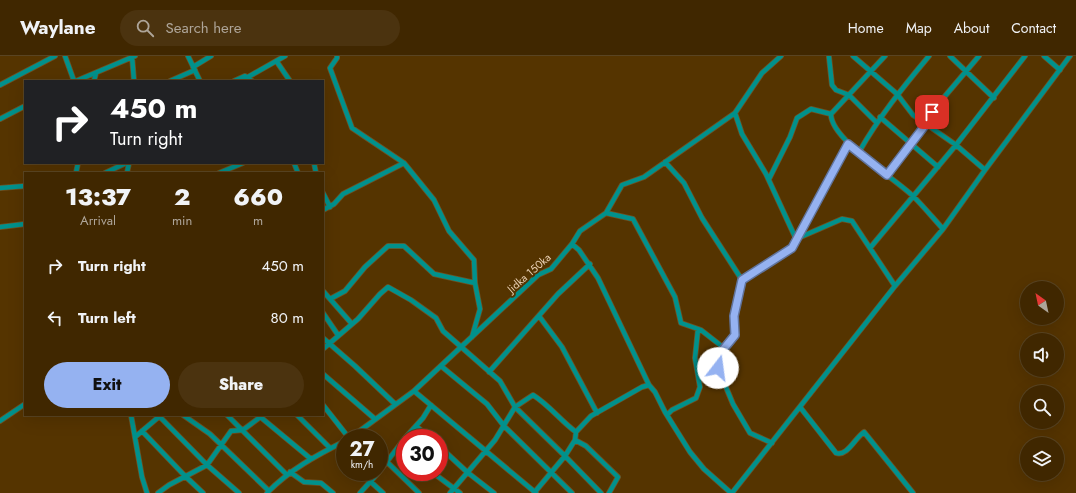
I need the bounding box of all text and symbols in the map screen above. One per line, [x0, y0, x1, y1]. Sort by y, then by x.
search box [120, 10, 400, 46]
text: Waylane [20, 14, 96, 41]
icon: search [134, 17, 156, 39]
text: Search here [166, 17, 241, 39]
text: Home [848, 18, 884, 38]
text: Map [906, 18, 932, 38]
text: About [954, 18, 989, 38]
text: Contact [1011, 18, 1056, 38]
text: 450 m [110, 88, 198, 129]
pin [915, 95, 949, 129]
icon: right [44, 96, 96, 148]
icon: arrive [921, 101, 943, 123]
text: Turn right [110, 126, 182, 152]
text: 13:37 [65, 179, 131, 214]
text: 2 [174, 179, 190, 214]
text: 660 [233, 179, 283, 214]
text: Arrival [80, 211, 116, 230]
text: min [172, 211, 192, 230]
text: m [253, 211, 263, 230]
street label: Jidka 150ka [502, 250, 554, 298]
icon: right [44, 255, 66, 277]
text: Turn right [78, 255, 146, 277]
text: 450 m [262, 255, 304, 277]
north arrow [1020, 281, 1064, 325]
map controls [1020, 281, 1064, 481]
icon: left [44, 307, 66, 329]
text: Turn left [78, 307, 136, 329]
text: 80 m [271, 307, 304, 329]
button: sound [1020, 333, 1064, 377]
position arrow [697, 347, 739, 389]
button: Exit [44, 362, 170, 408]
button: Share [178, 362, 304, 408]
button: search [1020, 385, 1064, 429]
speed limit sign: 30 [396, 429, 448, 481]
text: 27 [349, 435, 375, 464]
button: layers [1020, 437, 1064, 481]
text: km/h [351, 457, 373, 472]

